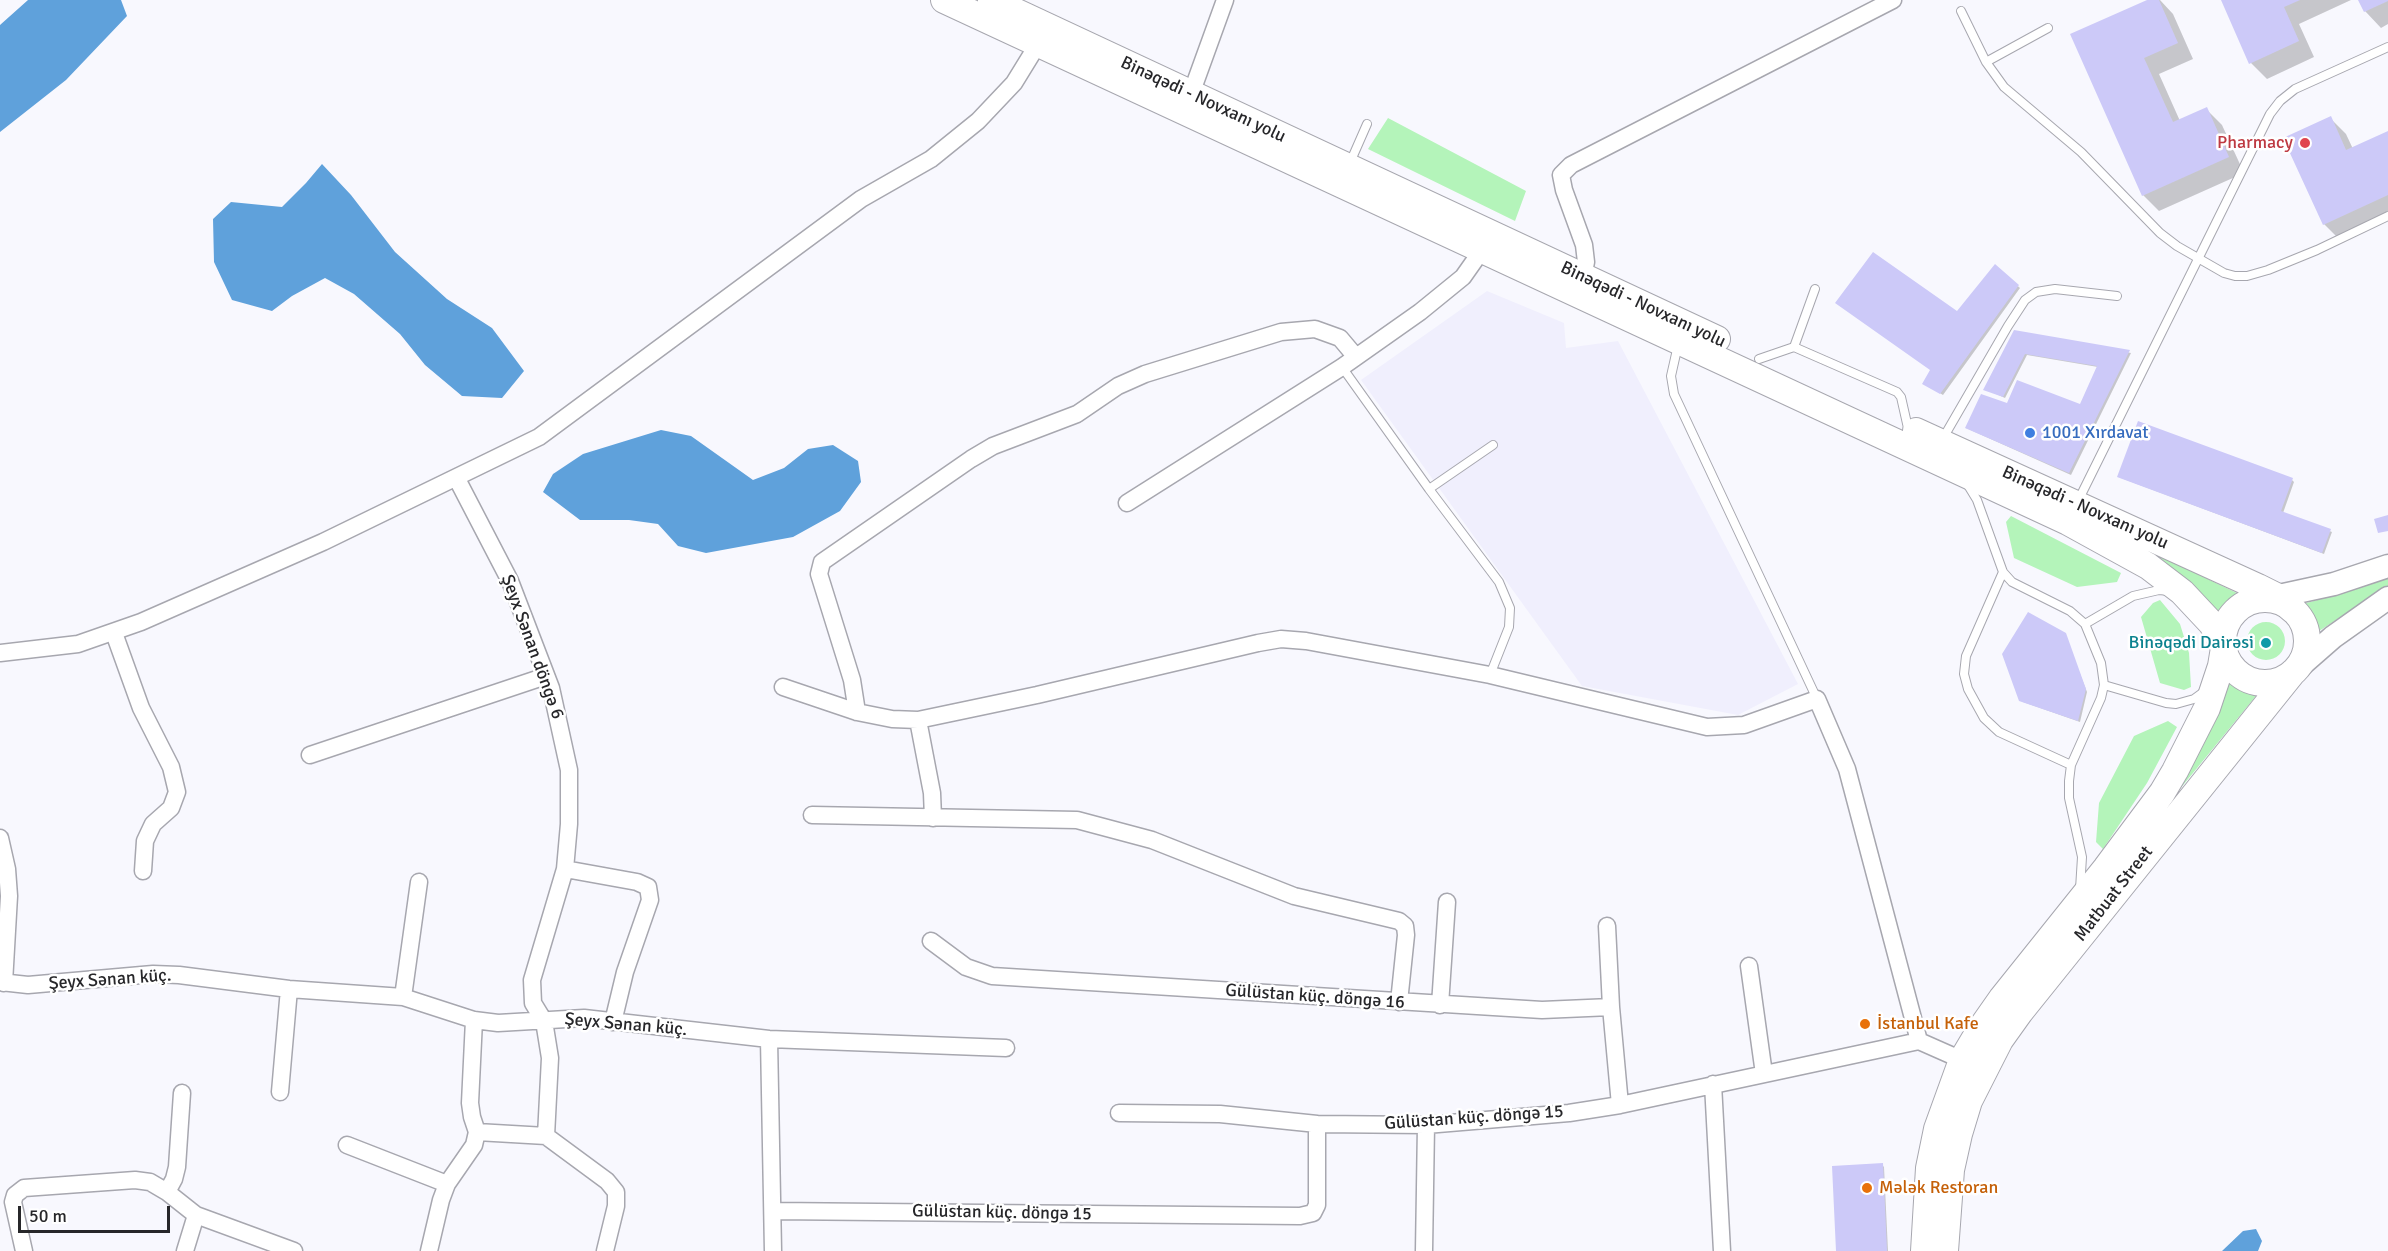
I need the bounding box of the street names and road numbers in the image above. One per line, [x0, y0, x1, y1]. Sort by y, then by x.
street label: Binəqədi - Novxanı yolu [1117, 52, 1289, 148]
street label: Binəqədi - Novxanı yolu [1557, 257, 1729, 353]
street label: Binəqədi - Novxanı yolu [1998, 462, 2172, 554]
street label: Şeyx Sənan döngə 6 [496, 572, 568, 722]
street label: Matbuat Street [2070, 842, 2158, 946]
street label: Şeyx Sənan küç. [48, 965, 172, 995]
street label: Gülüstan küç. döngə 16 [1225, 980, 1405, 1014]
street label: Şeyx Sənan küç. [564, 1009, 688, 1041]
street label: Gülüstan küç. döngə 15 [1384, 1101, 1564, 1135]
street label: Gülüstan küç. döngə 15 [912, 1201, 1092, 1225]

